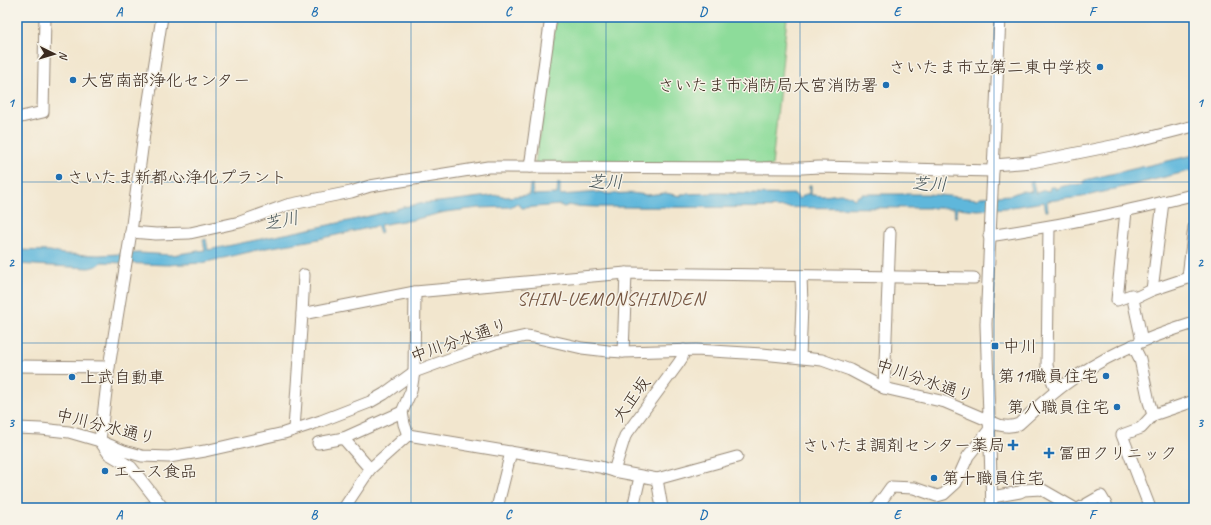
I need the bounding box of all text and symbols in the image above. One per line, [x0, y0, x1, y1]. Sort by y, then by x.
text: A [116, 4, 124, 20]
text: B [311, 4, 319, 20]
text: C [505, 4, 513, 20]
text: D [699, 4, 708, 20]
text: E [894, 4, 903, 20]
text: F [1089, 4, 1098, 20]
north arrow [34, 34, 74, 74]
text: N [57, 51, 71, 61]
place label: さいたま市立第二東中学校 [889, 57, 1092, 78]
marker: さいたま市立第二東中学校 [1095, 62, 1105, 72]
place label: 大宮南部浄化センター [81, 70, 250, 91]
marker: 大宮南部浄化センター [68, 75, 78, 85]
place label: さいたま市消防局大宮消防署 [658, 75, 878, 96]
marker: さいたま市消防局大宮消防署 [881, 80, 891, 90]
text: 1 [8, 95, 16, 111]
text: 1 [1197, 95, 1205, 111]
place label: さいたま新都心浄化プラント [67, 167, 287, 188]
water label: 芝川 [587, 171, 623, 193]
marker: さいたま新都心浄化プラント [54, 172, 64, 182]
water label: 芝川 [911, 173, 947, 195]
water label: 芝川 [261, 206, 301, 236]
text: 2 [8, 255, 15, 271]
text: 2 [1197, 255, 1204, 271]
district label: SHIN-UEMONSHINDEN [517, 287, 707, 311]
street label: 中川分水通り [408, 314, 511, 367]
place label: 中川 [1003, 336, 1037, 357]
marker: 中川 [990, 341, 1000, 351]
street label: 中川分水通り [873, 354, 976, 407]
place label: 第11職員住宅 [998, 366, 1098, 387]
place label: 上武自動車 [80, 367, 165, 388]
marker: 第11職員住宅 [1101, 371, 1111, 381]
marker: 上武自動車 [67, 372, 77, 382]
street label: 大正坂 [608, 372, 655, 426]
place label: 第八職員住宅 [1007, 397, 1109, 418]
marker: 第八職員住宅 [1112, 402, 1122, 412]
street label: 中川分水通り [54, 404, 158, 449]
text: 3 [8, 415, 15, 431]
text: 3 [1197, 415, 1204, 431]
place label: さいたま調剤センター薬局 [802, 435, 1005, 456]
marker: さいたま調剤センター薬局 [1008, 440, 1018, 450]
place label: 冨田クリニック [1058, 443, 1177, 464]
marker: 冨田クリニック [1043, 447, 1055, 459]
place label: エース食品 [113, 461, 197, 482]
marker: エース食品 [100, 466, 110, 476]
place label: 第十職員住宅 [942, 468, 1044, 489]
marker: 第十職員住宅 [929, 473, 939, 483]
text: A [116, 507, 124, 523]
text: B [311, 507, 319, 523]
text: C [505, 507, 513, 523]
text: D [699, 507, 708, 523]
text: E [894, 507, 903, 523]
text: F [1089, 507, 1098, 523]

